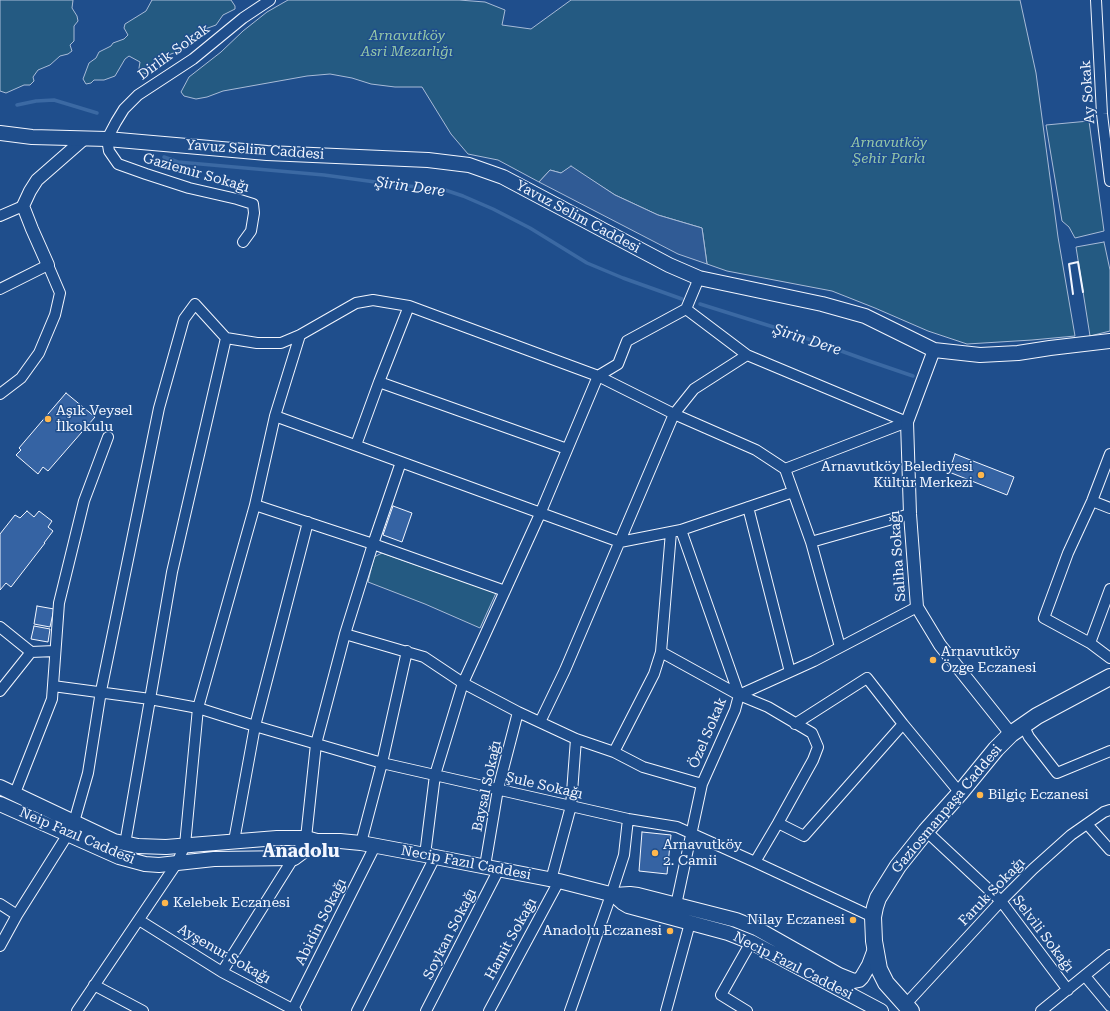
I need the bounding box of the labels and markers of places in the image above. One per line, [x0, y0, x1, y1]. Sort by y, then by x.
place label: Aşık Veysel İlkokulu [56, 403, 133, 436]
marker: Aşık Veysel İlkokulu [43, 414, 53, 424]
place label: Arnavutköy Belediyesi Kültür Merkezi [821, 459, 973, 492]
marker: Arnavutköy Belediyesi Kültür Merkezi [976, 470, 986, 480]
place label: Arnavutköy Özge Eczanesi [941, 644, 1036, 676]
marker: Arnavutköy Özge Eczanesi [928, 655, 938, 665]
place label: Bilgiç Eczanesi [988, 787, 1089, 803]
marker: Bilgiç Eczanesi [975, 790, 985, 800]
place label: Arnavutköy 2. Camii [663, 837, 742, 870]
marker: Arnavutköy 2. Camii [650, 848, 660, 858]
place label: Kelebek Eczanesi [173, 895, 290, 911]
marker: Kelebek Eczanesi [160, 898, 170, 908]
place label: Nilay Eczanesi [747, 912, 845, 928]
marker: Nilay Eczanesi [848, 915, 858, 925]
place label: Anadolu Eczanesi [543, 923, 662, 939]
marker: Anadolu Eczanesi [665, 926, 675, 936]

